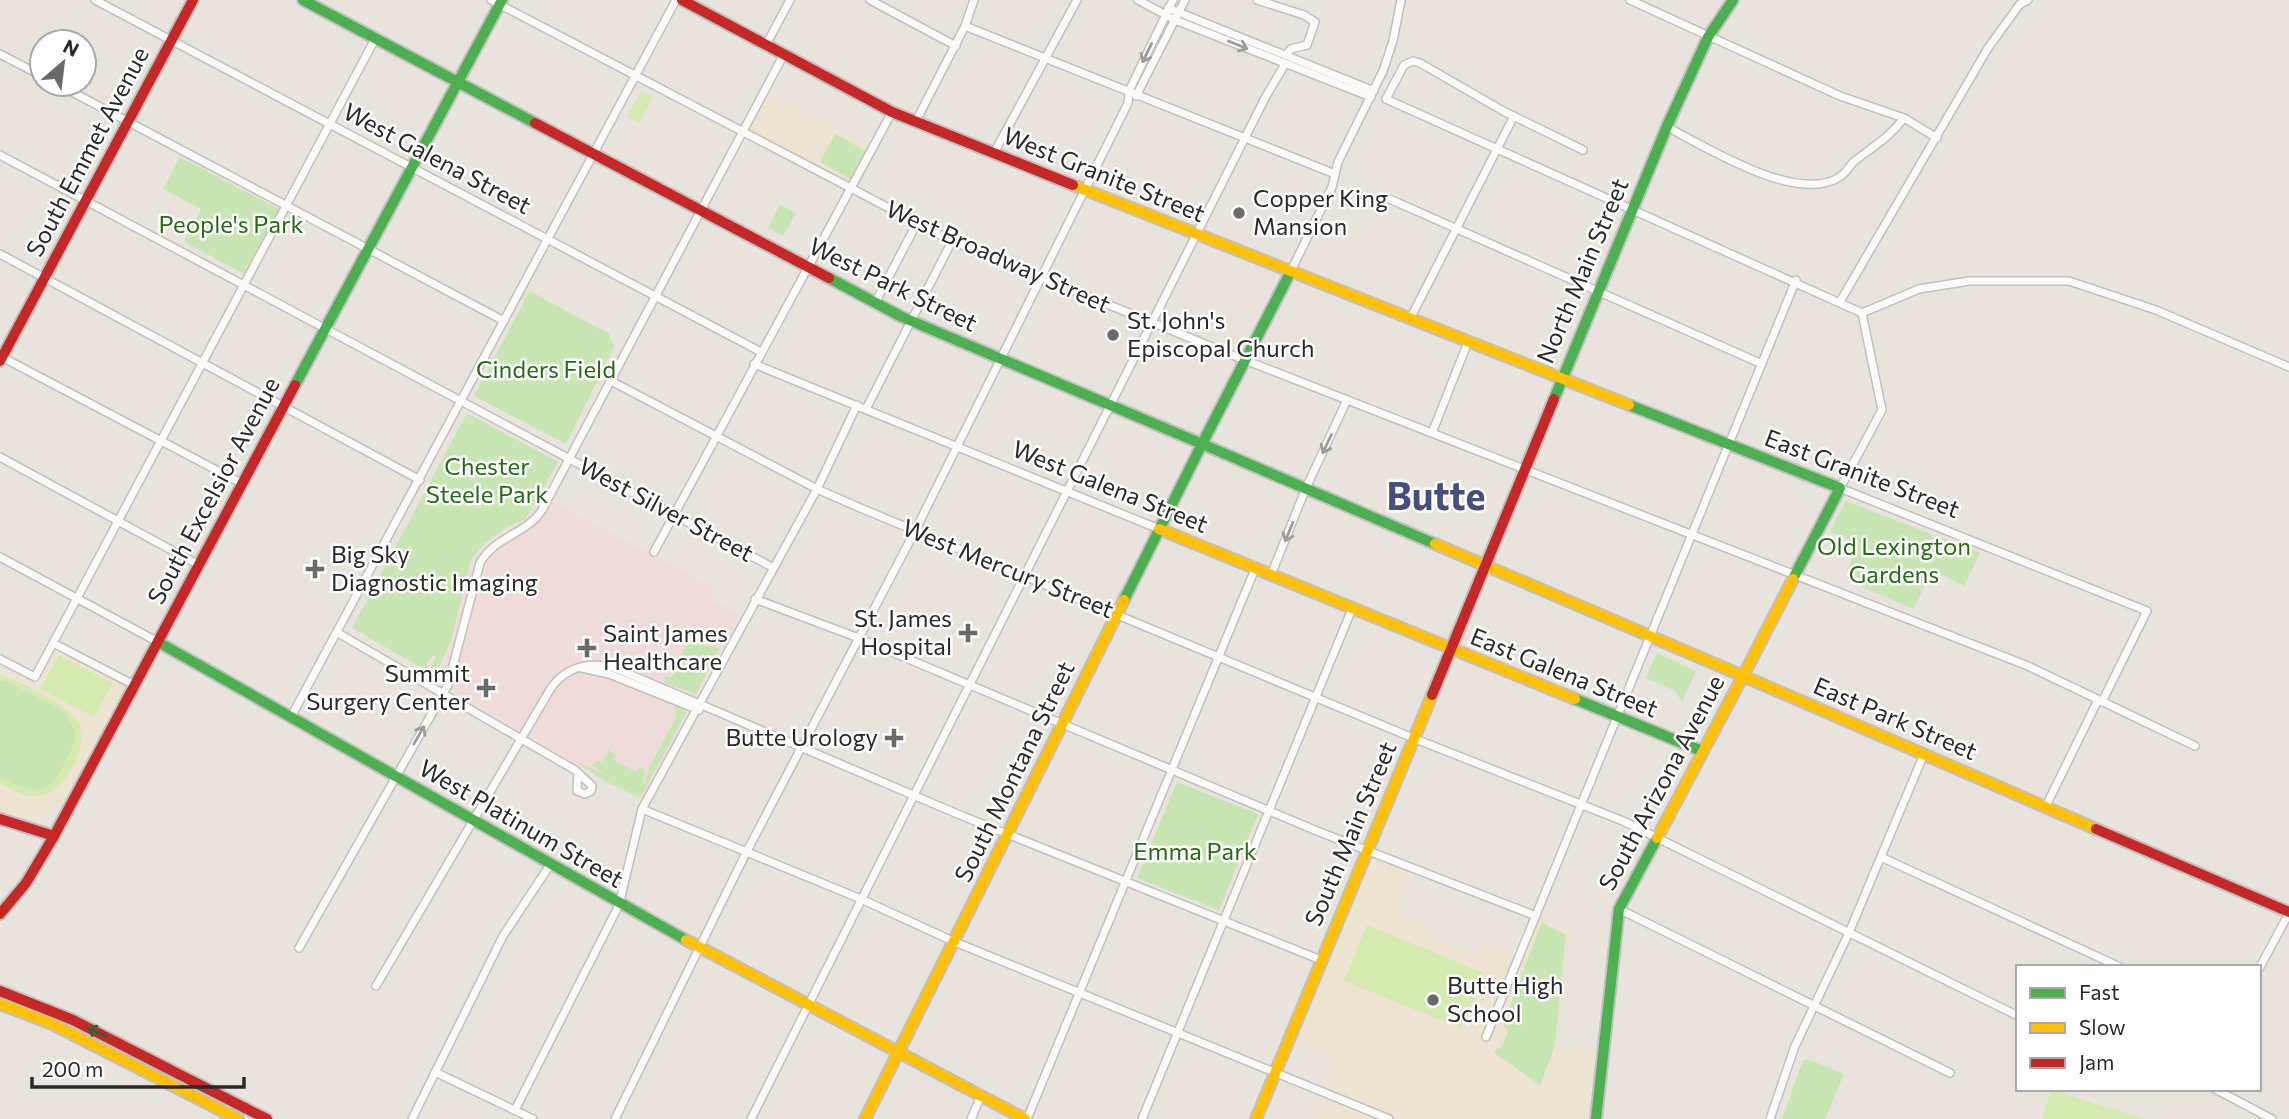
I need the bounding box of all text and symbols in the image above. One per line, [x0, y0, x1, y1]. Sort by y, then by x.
north arrow [28, 28, 98, 98]
text: N [60, 34, 83, 61]
one-way arrow [1227, 40, 1249, 53]
street label: South Emmet Avenue [19, 42, 154, 261]
one-way arrow [1140, 42, 1154, 63]
street label: West Galena Street [339, 96, 537, 219]
street label: West Granite Street [999, 120, 1210, 227]
street label: North Main Street [1530, 174, 1634, 367]
place label: Copper King Mansion [1253, 183, 1388, 240]
street label: West Broadway Street [882, 193, 1115, 318]
marker: Copper King Mansion [1231, 205, 1247, 221]
park label: People's Park [158, 209, 304, 238]
street label: West Park Street [805, 230, 983, 337]
place label: St. John's Episcopal Church [1127, 305, 1315, 362]
marker: St. John's Episcopal Church [1105, 327, 1121, 343]
park label: Cinders Field [476, 354, 616, 383]
street label: South Excelsior Avenue [141, 372, 285, 609]
street label: East Granite Street [1761, 422, 1964, 523]
street label: West Galena Street [1009, 433, 1213, 538]
one-way arrow [1320, 433, 1333, 454]
street label: West Silver Street [574, 450, 759, 567]
park label: Chester Steele Park [426, 451, 548, 508]
district label: Butte [1387, 471, 1485, 518]
street label: West Mercury Street [899, 512, 1119, 623]
one-way arrow [1282, 521, 1295, 542]
park label: Old Lexington Gardens [1817, 531, 1971, 588]
place label: Big Sky Diagnostic Imaging [331, 539, 538, 596]
marker: Big Sky Diagnostic Imaging [305, 559, 325, 579]
place label: St. James Hospital [854, 603, 952, 660]
place label: Saint James Healthcare [603, 618, 728, 675]
street label: East Galena Street [1467, 621, 1663, 723]
marker: St. James Hospital [958, 623, 978, 643]
marker: Saint James Healthcare [577, 638, 597, 658]
street label: South Montana Street [948, 656, 1080, 887]
place label: Summit Surgery Center [306, 658, 470, 715]
street label: South Arizona Avenue [1592, 670, 1730, 895]
street label: East Park Street [1809, 670, 1982, 765]
marker: Summit Surgery Center [476, 678, 496, 698]
place label: Butte Urology [725, 722, 878, 751]
one-way arrow [413, 726, 427, 746]
marker: Butte Urology [884, 728, 904, 748]
street label: South Main Street [1298, 737, 1402, 930]
street label: West Platinum Street [414, 752, 629, 893]
park label: Emma Park [1133, 836, 1257, 865]
legend [2016, 965, 2261, 1091]
place label: Butte High School [1447, 970, 1564, 1027]
text: Fast [2079, 979, 2120, 1004]
marker: Butte High School [1425, 992, 1441, 1008]
text: Slow [2079, 1014, 2126, 1039]
one-way arrow [87, 1025, 108, 1039]
scale bar [32, 1046, 243, 1090]
text: Jam [2079, 1049, 2114, 1074]
text: 200 m [42, 1056, 103, 1081]

